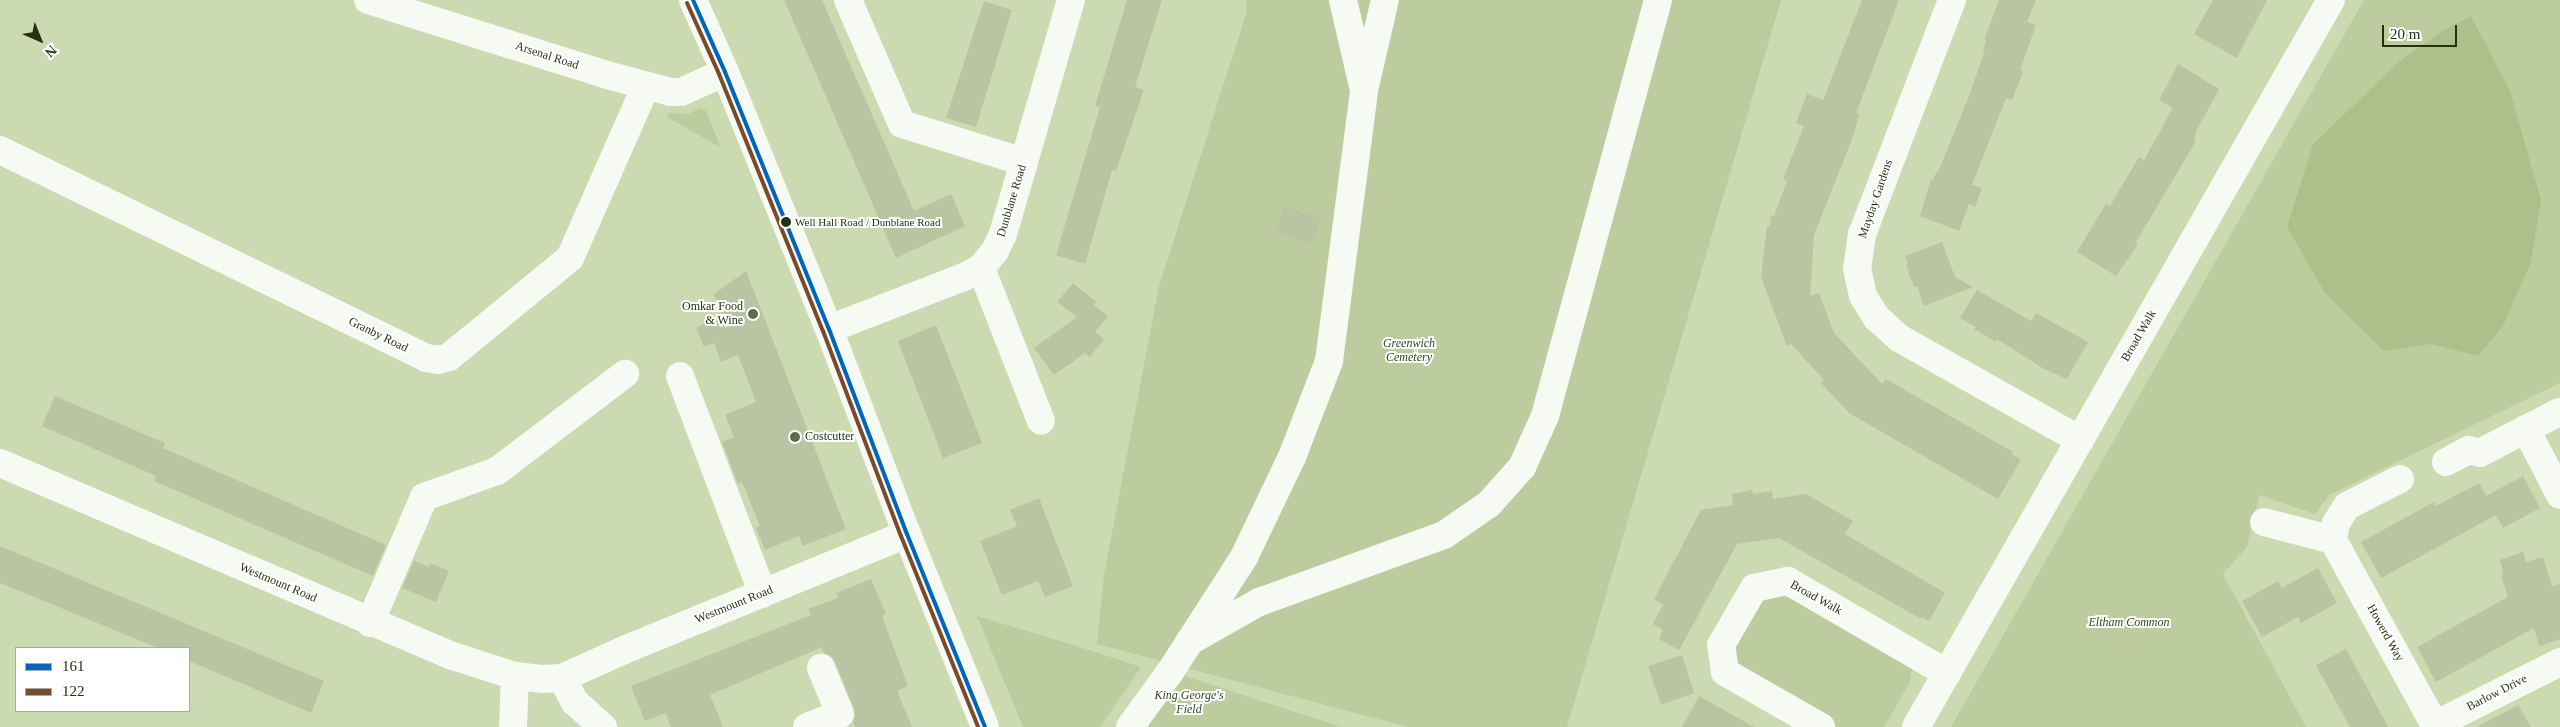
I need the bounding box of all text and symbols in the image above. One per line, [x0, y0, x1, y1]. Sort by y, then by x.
north arrow [15, 15, 65, 65]
scale bar [2385, 15, 2460, 47]
text: 20 m [2390, 26, 2420, 42]
street label: Arsenal Road [514, 39, 580, 73]
text: N [42, 42, 60, 60]
street label: Mayday Gardens [1856, 158, 1896, 240]
street label: Dunblane Road [994, 163, 1030, 239]
place label: Well Hall Road / Dunblane Road [795, 215, 940, 229]
marker: Well Hall Road / Dunblane Road [781, 217, 791, 227]
place label: Omkar Food & Wine [682, 300, 743, 328]
marker: Omkar Food & Wine [747, 308, 759, 320]
street label: Broad Walk [2118, 308, 2160, 364]
street label: Granby Road [346, 314, 410, 356]
park label: Greenwich Cemetery [1383, 337, 1435, 365]
place label: Costcutter [805, 430, 854, 444]
marker: Costcutter [789, 431, 801, 443]
street label: Westmount Road [237, 560, 319, 606]
street label: Broad Walk [1787, 578, 1845, 618]
street label: Westmount Road [693, 583, 775, 627]
street label: Howerd Way [2363, 602, 2407, 664]
park label: Eltham Common [2088, 616, 2170, 630]
legend [15, 647, 190, 712]
text: 161 [62, 658, 85, 674]
street label: Barlow Drive [2464, 672, 2530, 714]
text: 122 [62, 683, 85, 699]
park label: King George's Field [1154, 689, 1224, 717]

